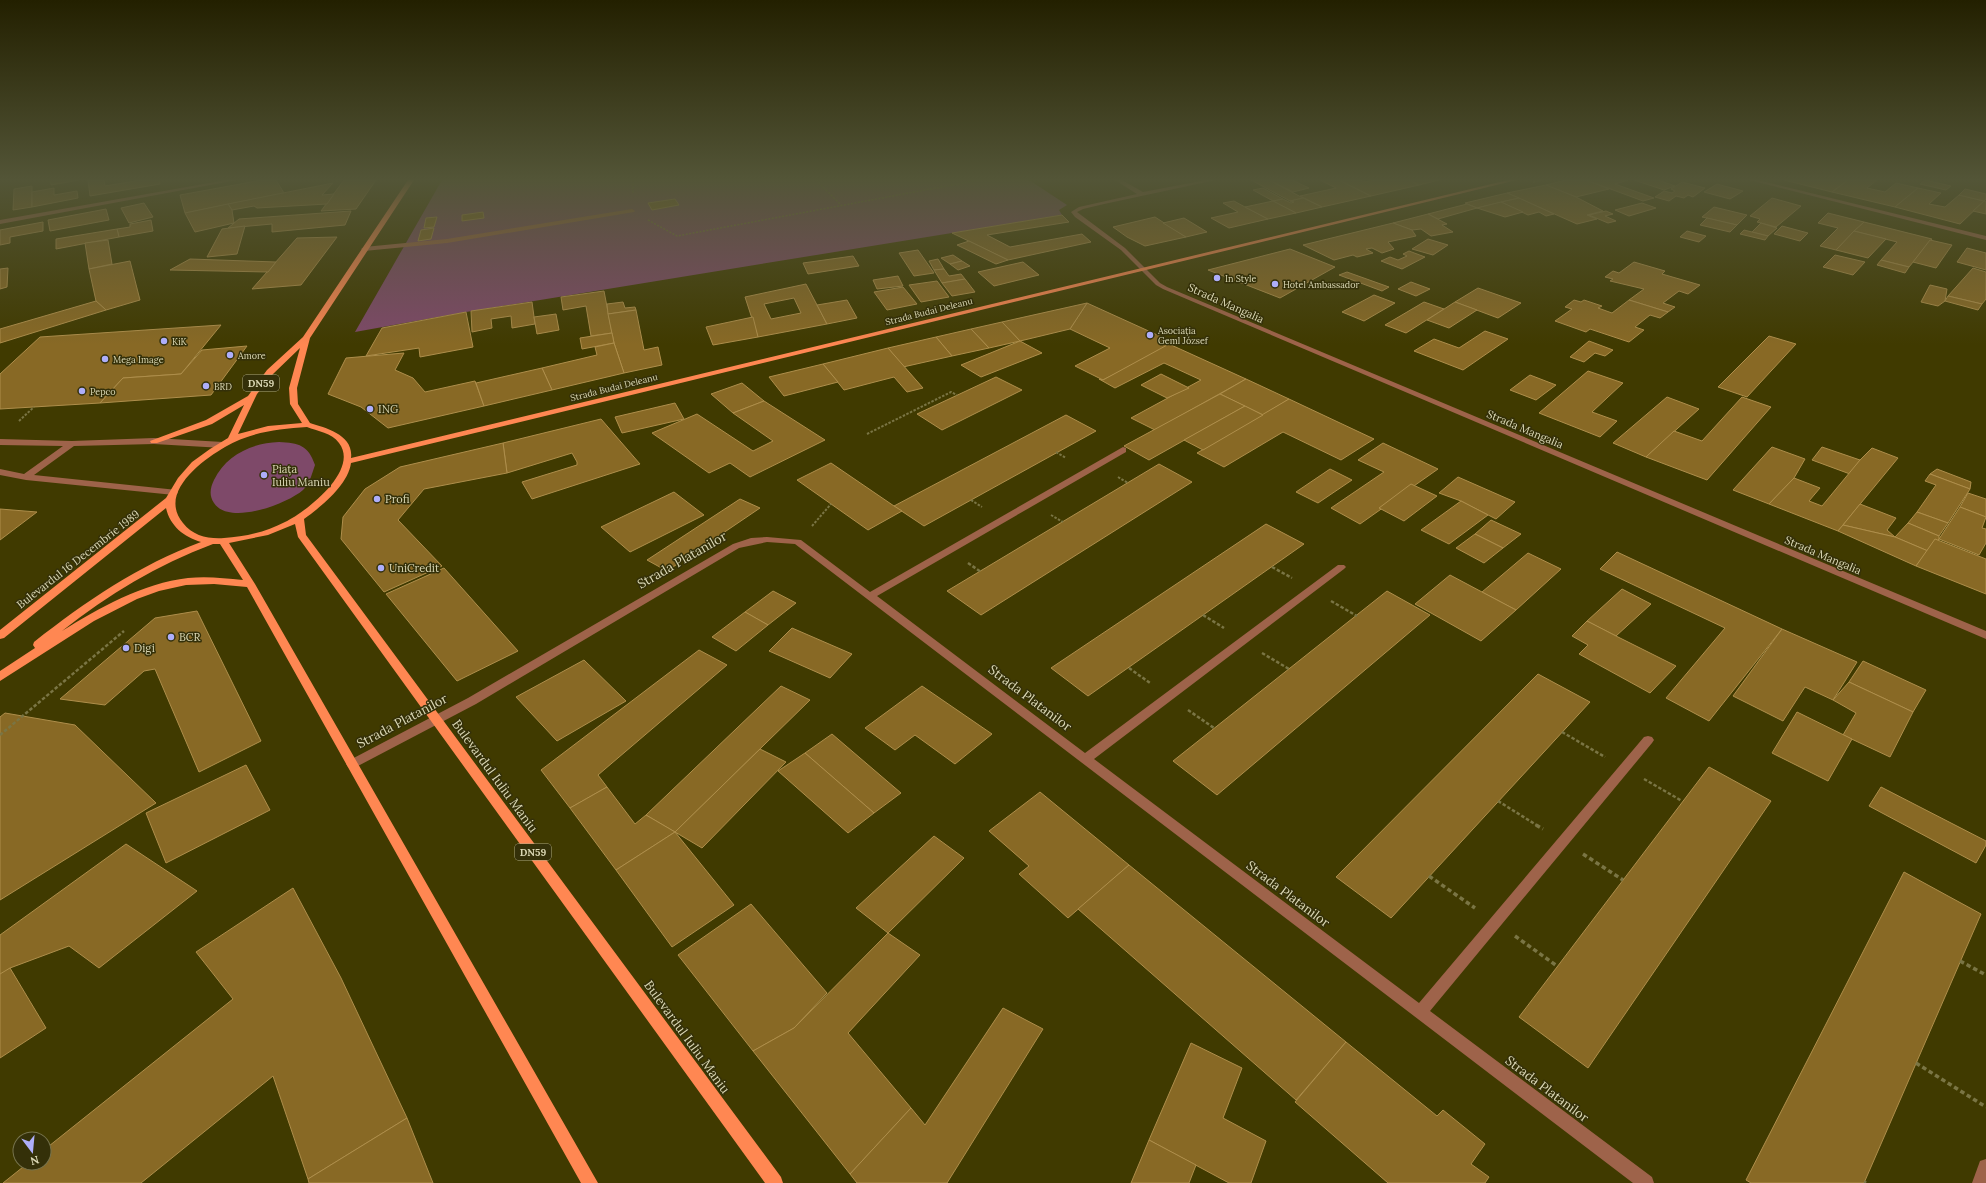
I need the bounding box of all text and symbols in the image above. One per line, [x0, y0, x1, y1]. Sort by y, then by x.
marker: In Style [1212, 273, 1222, 283]
place label: In Style [1225, 273, 1256, 284]
marker: Hotel Ambassador [1270, 279, 1280, 289]
place label: Hotel Ambassador [1283, 279, 1359, 290]
street label: Strada Mangalia [1186, 280, 1267, 326]
street label: Strada Budai Deleanu [884, 295, 974, 327]
place label: Asociația Geml József [1157, 325, 1209, 346]
marker: Asociația Geml József [1145, 330, 1155, 340]
marker: KiK [159, 336, 169, 346]
place label: KiK [172, 336, 188, 347]
marker: Amore [225, 350, 235, 360]
place label: Amore [237, 350, 266, 361]
marker: Mega Image [100, 354, 110, 364]
place label: Mega Image [113, 354, 164, 365]
street label: Strada Budai Deleanu [569, 371, 659, 403]
road number: DN59 [243, 375, 279, 391]
marker: BRD [201, 381, 211, 391]
place label: BRD [214, 381, 232, 392]
marker: Pepco [77, 386, 87, 396]
place label: Pepco [90, 386, 116, 397]
place label: ING [378, 402, 399, 416]
marker: ING [365, 404, 375, 414]
street label: Strada Mangalia [1485, 407, 1566, 452]
place label: Piața Iuliu Maniu [272, 462, 330, 489]
marker: Piața Iuliu Maniu [259, 470, 269, 480]
place label: Profi [385, 492, 410, 506]
marker: Profi [372, 494, 382, 504]
street label: Bulevardul 16 Decembrie 1989 [14, 507, 142, 611]
street label: Strada Platanilor [634, 527, 730, 592]
street label: Strada Mangalia [1783, 533, 1864, 578]
place label: UniCredit [389, 561, 440, 575]
marker: UniCredit [376, 563, 386, 573]
place label: BCR [179, 630, 201, 644]
marker: BCR [166, 632, 176, 642]
place label: Digi [134, 641, 155, 655]
marker: Digi [121, 643, 131, 653]
street label: Strada Platanilor [985, 661, 1076, 735]
street label: Strada Platanilor [354, 690, 451, 752]
street label: Bulevardul Iuliu Maniu [448, 716, 542, 836]
road number: DN59 [515, 844, 551, 860]
street label: Strada Platanilor [1243, 857, 1334, 931]
street label: Bulevardul Iuliu Maniu [640, 977, 734, 1097]
street label: Strada Platanilor [1502, 1052, 1593, 1126]
north arrow [12, 1131, 52, 1171]
text: N [28, 1153, 41, 1169]

